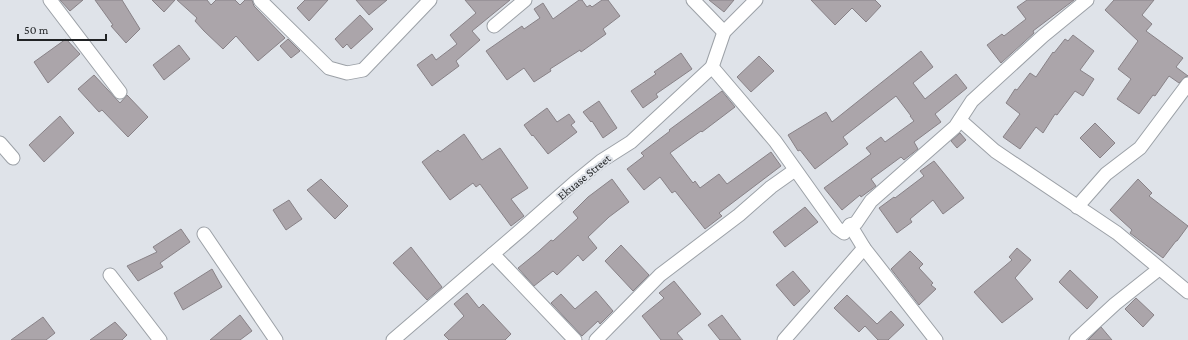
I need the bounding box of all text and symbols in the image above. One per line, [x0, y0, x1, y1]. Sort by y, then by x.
scale bar [18, 16, 106, 42]
text: 50 m [24, 23, 49, 37]
street label: Ekuase Street [555, 151, 614, 203]

